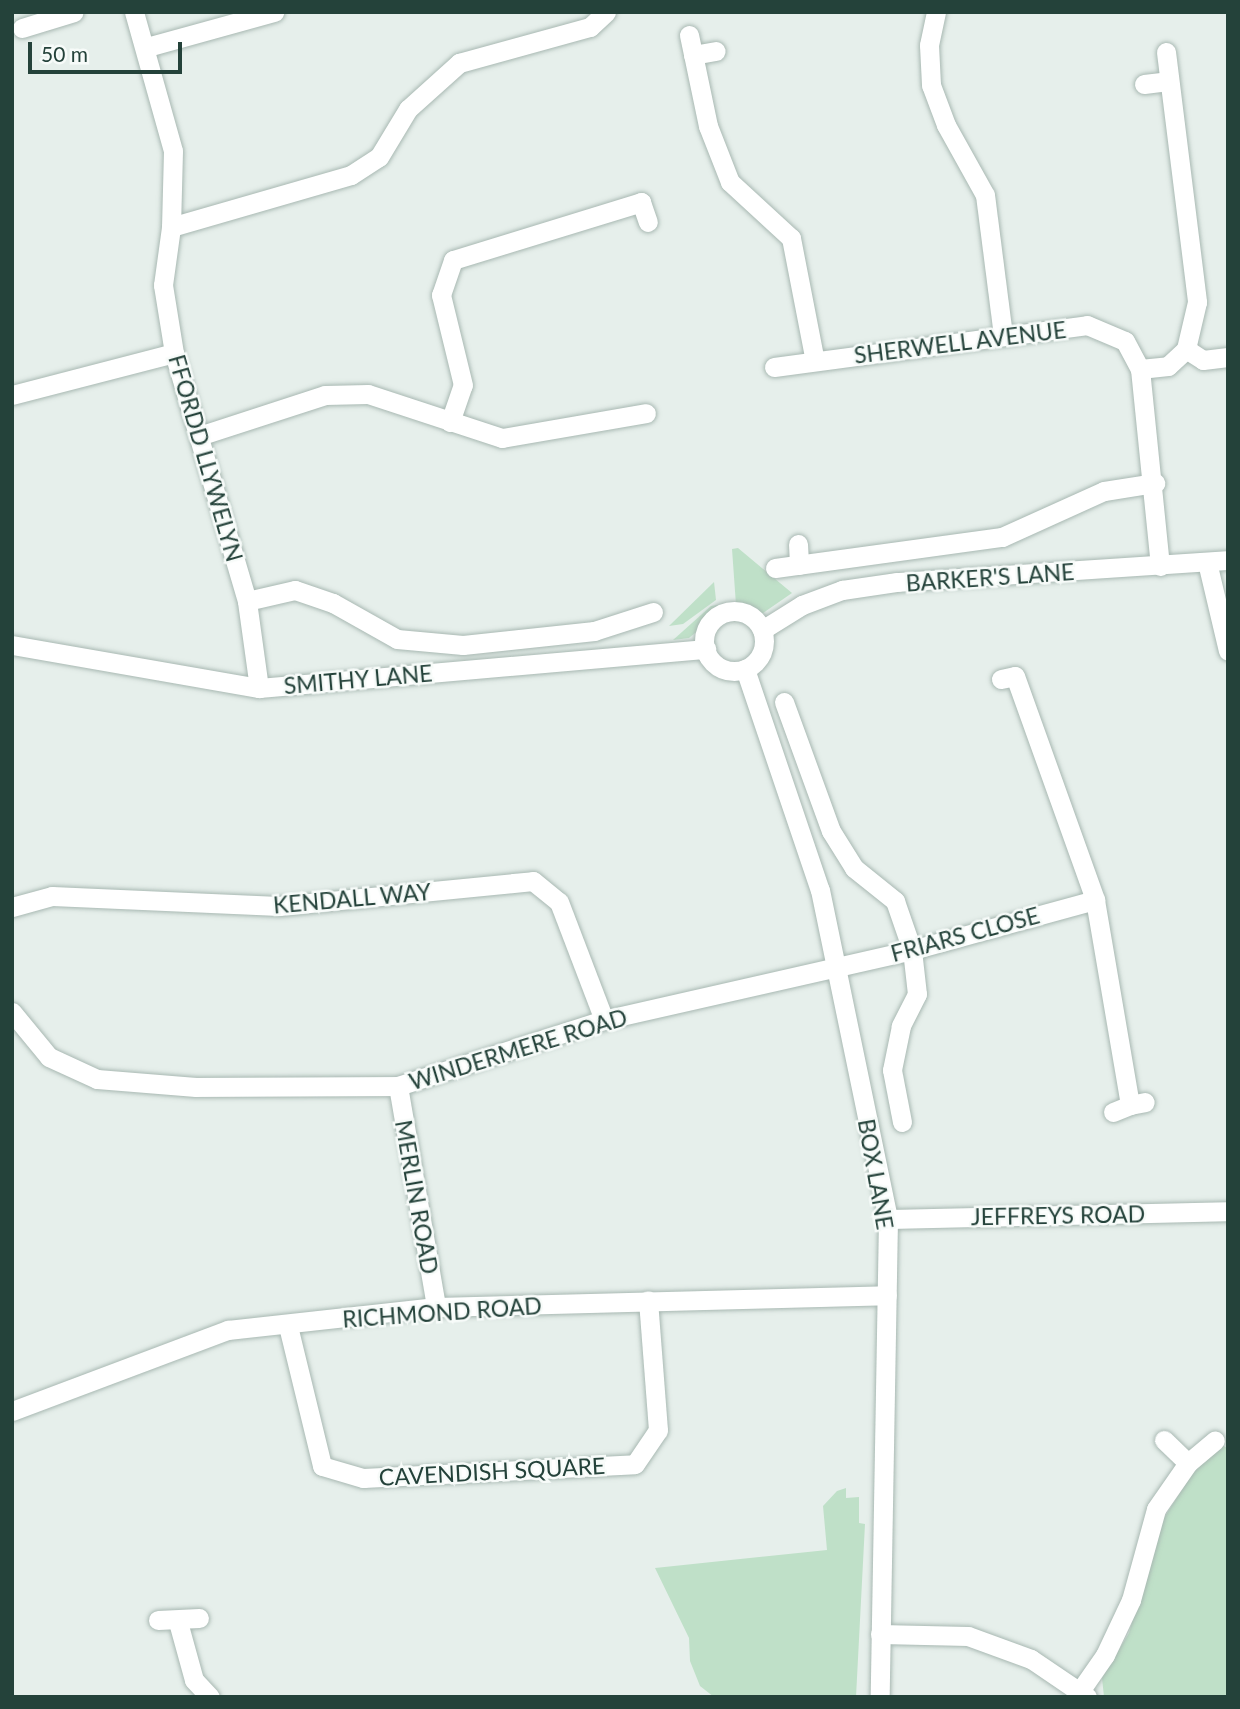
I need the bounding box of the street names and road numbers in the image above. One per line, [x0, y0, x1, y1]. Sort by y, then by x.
street label: SHERWELL AVENUE [852, 315, 1068, 369]
street label: FFORDD LLYWELYN [163, 351, 249, 565]
street label: BARKER'S LANE [905, 557, 1075, 597]
street label: SMITHY LANE [282, 659, 434, 699]
street label: KENDALL WAY [271, 877, 433, 919]
street label: FRIARS CLOSE [888, 901, 1042, 967]
street label: WINDERMERE ROAD [406, 1003, 630, 1095]
street label: BOX LANE [853, 1117, 899, 1231]
street label: MERLIN ROAD [390, 1118, 444, 1276]
street label: JEFFREYS ROAD [971, 1200, 1145, 1230]
street label: RICHMOND ROAD [341, 1291, 543, 1333]
street label: CAVENDISH SQUARE [378, 1451, 606, 1491]

